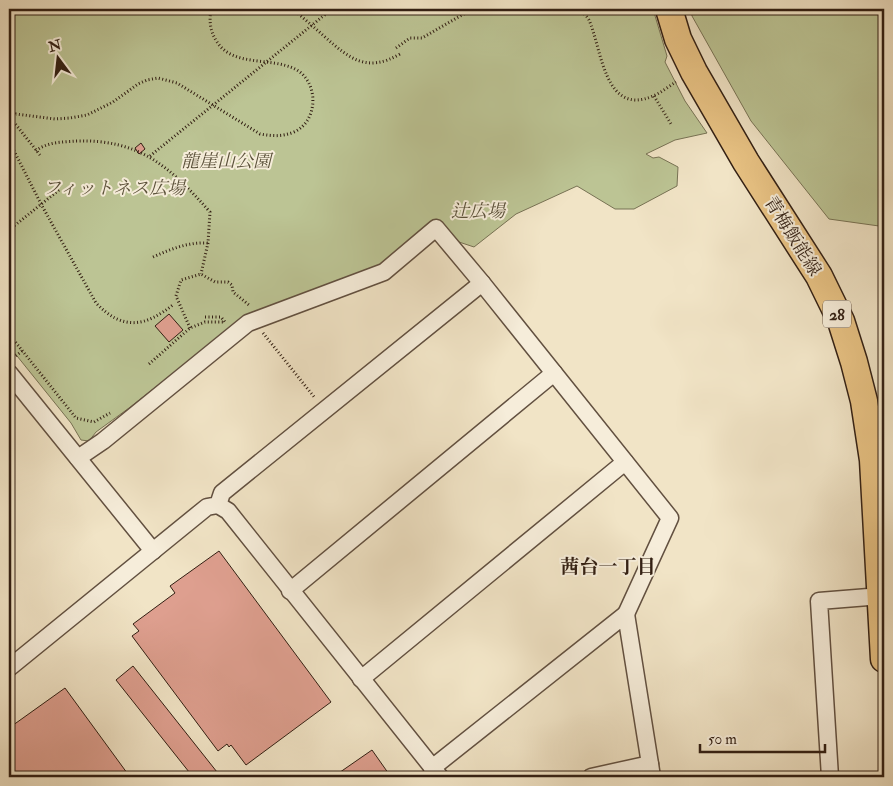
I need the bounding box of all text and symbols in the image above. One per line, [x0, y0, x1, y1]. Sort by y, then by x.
north arrow [32, 32, 82, 82]
text: N [46, 36, 63, 56]
park label: 龍崖山公園 [181, 150, 274, 173]
park label: フィットネス広場 [43, 177, 187, 200]
street label: 青梅飯能線 [759, 192, 826, 281]
park label: 辻広場 [451, 200, 507, 223]
road number: 28 [823, 300, 851, 328]
district label: 茜台一丁目 [560, 555, 656, 579]
scale bar [700, 721, 826, 753]
text: 50 m [708, 730, 737, 749]

